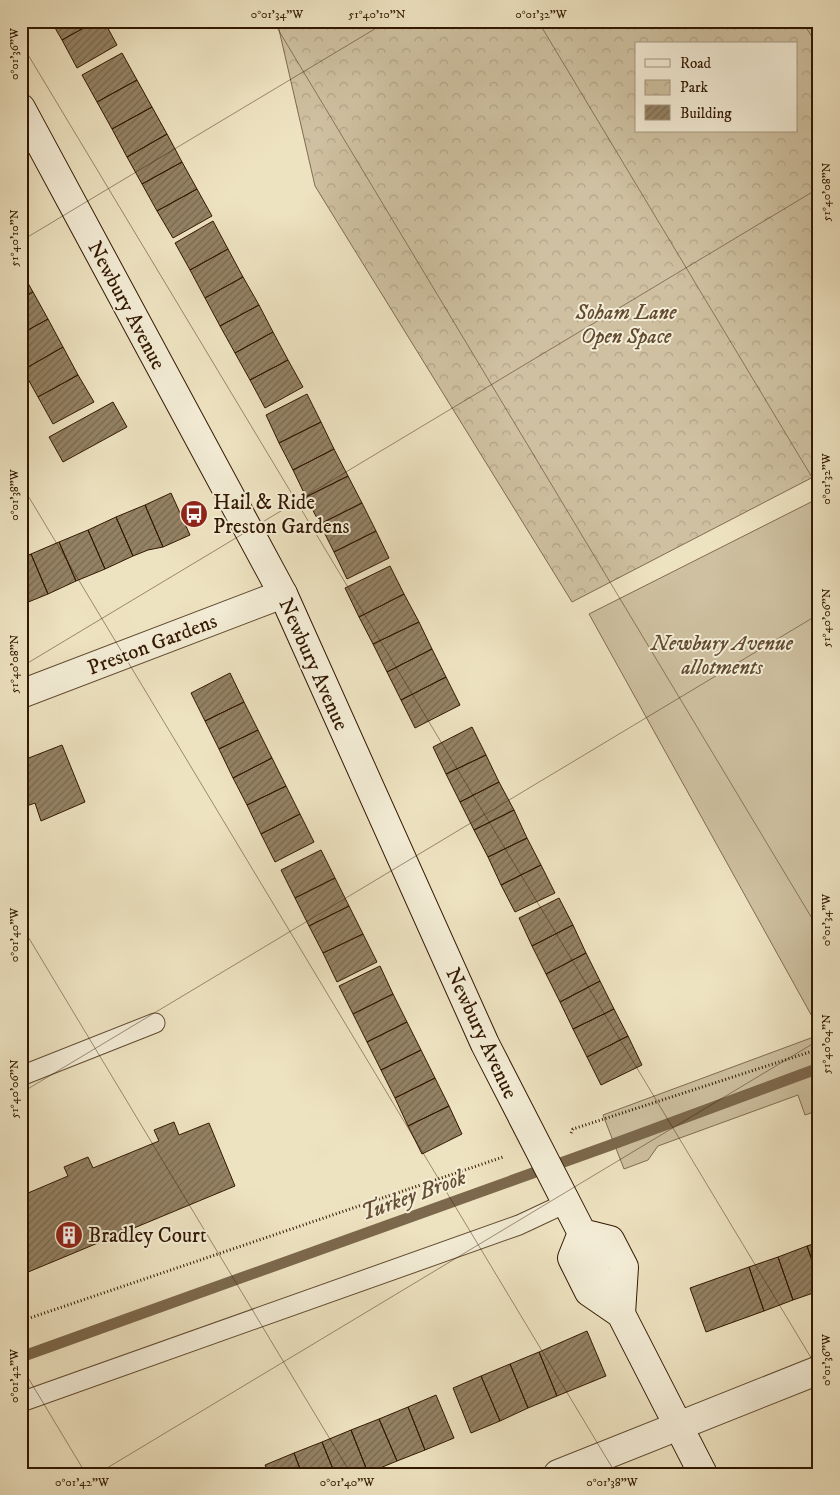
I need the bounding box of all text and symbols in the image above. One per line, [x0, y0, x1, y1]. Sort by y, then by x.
text: 0°01'34"W [251, 7, 304, 22]
text: 51°40'10"N [348, 7, 406, 22]
text: 0°01'32"W [515, 7, 568, 22]
text: 0°01'36"W [7, 27, 22, 80]
legend [635, 42, 798, 132]
text: Road [680, 54, 712, 73]
text: Park [680, 78, 709, 97]
text: Building [680, 104, 732, 123]
text: 51°40'08"N [819, 162, 834, 221]
text: 51°40'10"N [7, 209, 22, 267]
street label: Newbury Avenue [81, 237, 171, 374]
park label: Soham Lane Open Space [575, 300, 677, 350]
text: 0°01'32"W [819, 452, 834, 505]
text: 0°01'38"W [7, 468, 22, 521]
place label: Hail & Ride Preston Gardens [213, 490, 350, 540]
bus stop icon: Hail & Ride Preston Gardens [179, 499, 209, 529]
text: 51°40'06"N [819, 588, 834, 648]
street label: Newbury Avenue [272, 594, 354, 735]
street label: Preston Gardens [84, 608, 221, 682]
park label: Newbury Avenue allotments [650, 631, 794, 681]
text: 51°40'08"N [7, 634, 22, 693]
text: 0°01'34"W [819, 893, 834, 946]
text: 0°01'40"W [7, 907, 22, 962]
street label: Newbury Avenue [439, 964, 523, 1103]
text: 51°40'04"N [819, 1014, 834, 1074]
text: 51°40'06"N [7, 1059, 22, 1119]
water label: Turkey Brook [357, 1164, 471, 1227]
building icon: Bradley Court [54, 1220, 84, 1250]
place label: Bradley Court [88, 1223, 207, 1249]
text: 0°01'36"W [819, 1333, 834, 1386]
text: 0°01'42"W [7, 1348, 22, 1403]
text: 0°01'42"W [55, 1475, 110, 1490]
text: 0°01'40"W [320, 1475, 375, 1490]
text: 0°01'38"W [586, 1475, 639, 1490]

